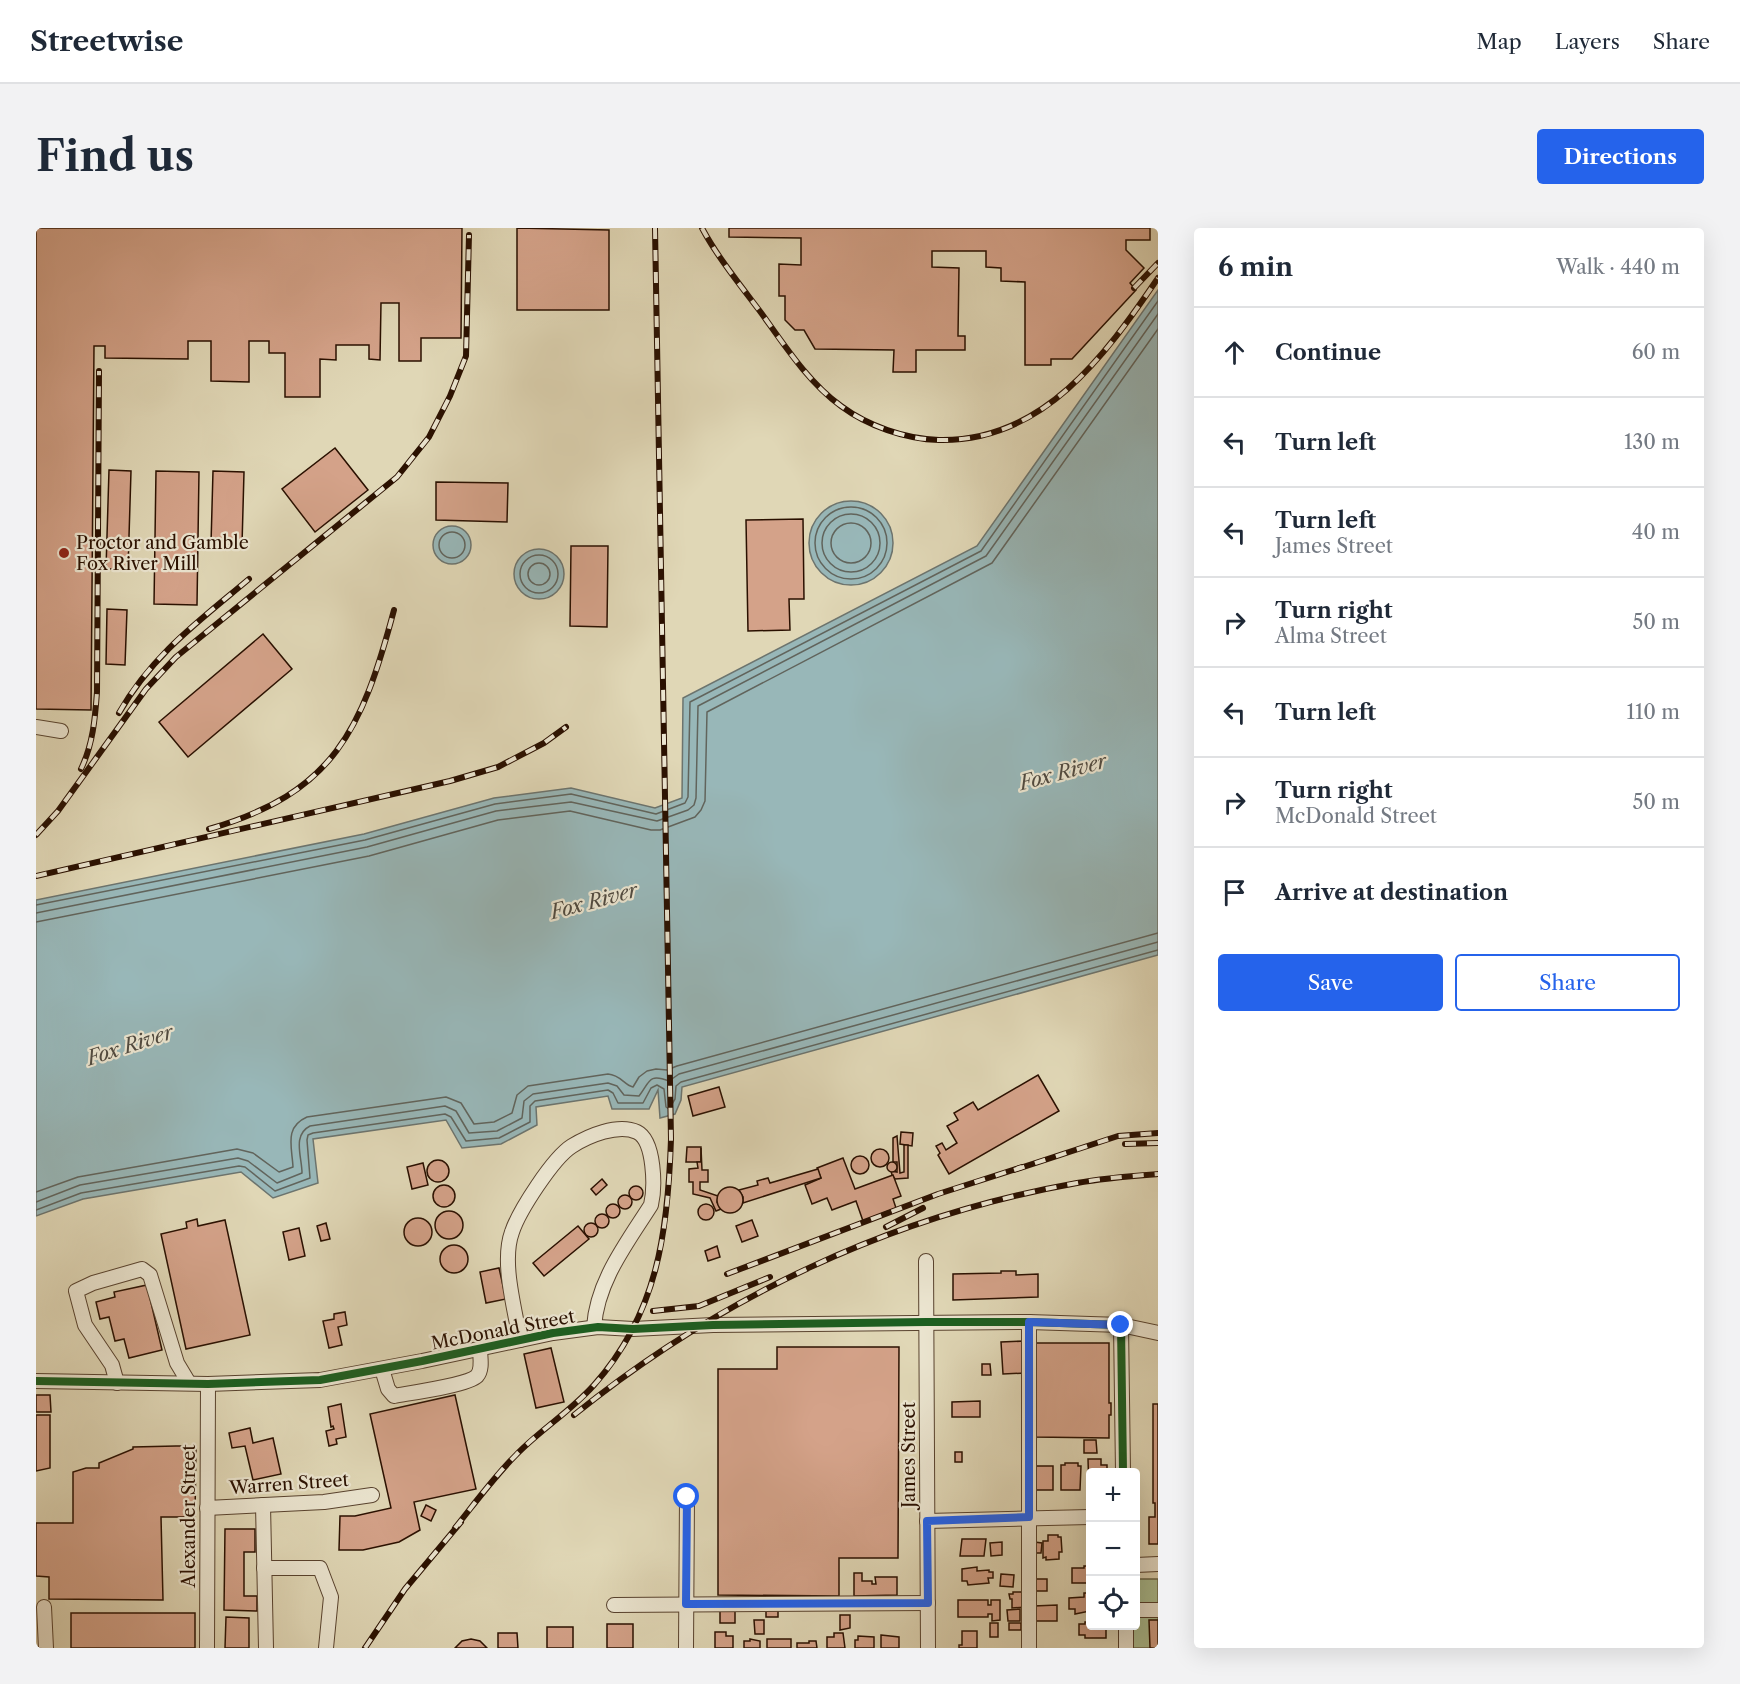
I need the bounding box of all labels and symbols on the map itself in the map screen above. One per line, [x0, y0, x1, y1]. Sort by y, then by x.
place label: Proctor and Gamble Fox River Mill [76, 532, 249, 575]
marker: Proctor and Gamble Fox River Mill [57, 546, 71, 560]
water label: Fox River [1015, 748, 1111, 796]
water label: Fox River [546, 877, 642, 925]
water label: Fox River [82, 1019, 178, 1071]
street label: McDonald Street [429, 1305, 577, 1355]
route end [1107, 1311, 1133, 1337]
street label: James Street [898, 1401, 920, 1511]
street label: Alexander Street [178, 1444, 200, 1589]
street label: Warren Street [228, 1469, 350, 1499]
route start [673, 1483, 699, 1509]

